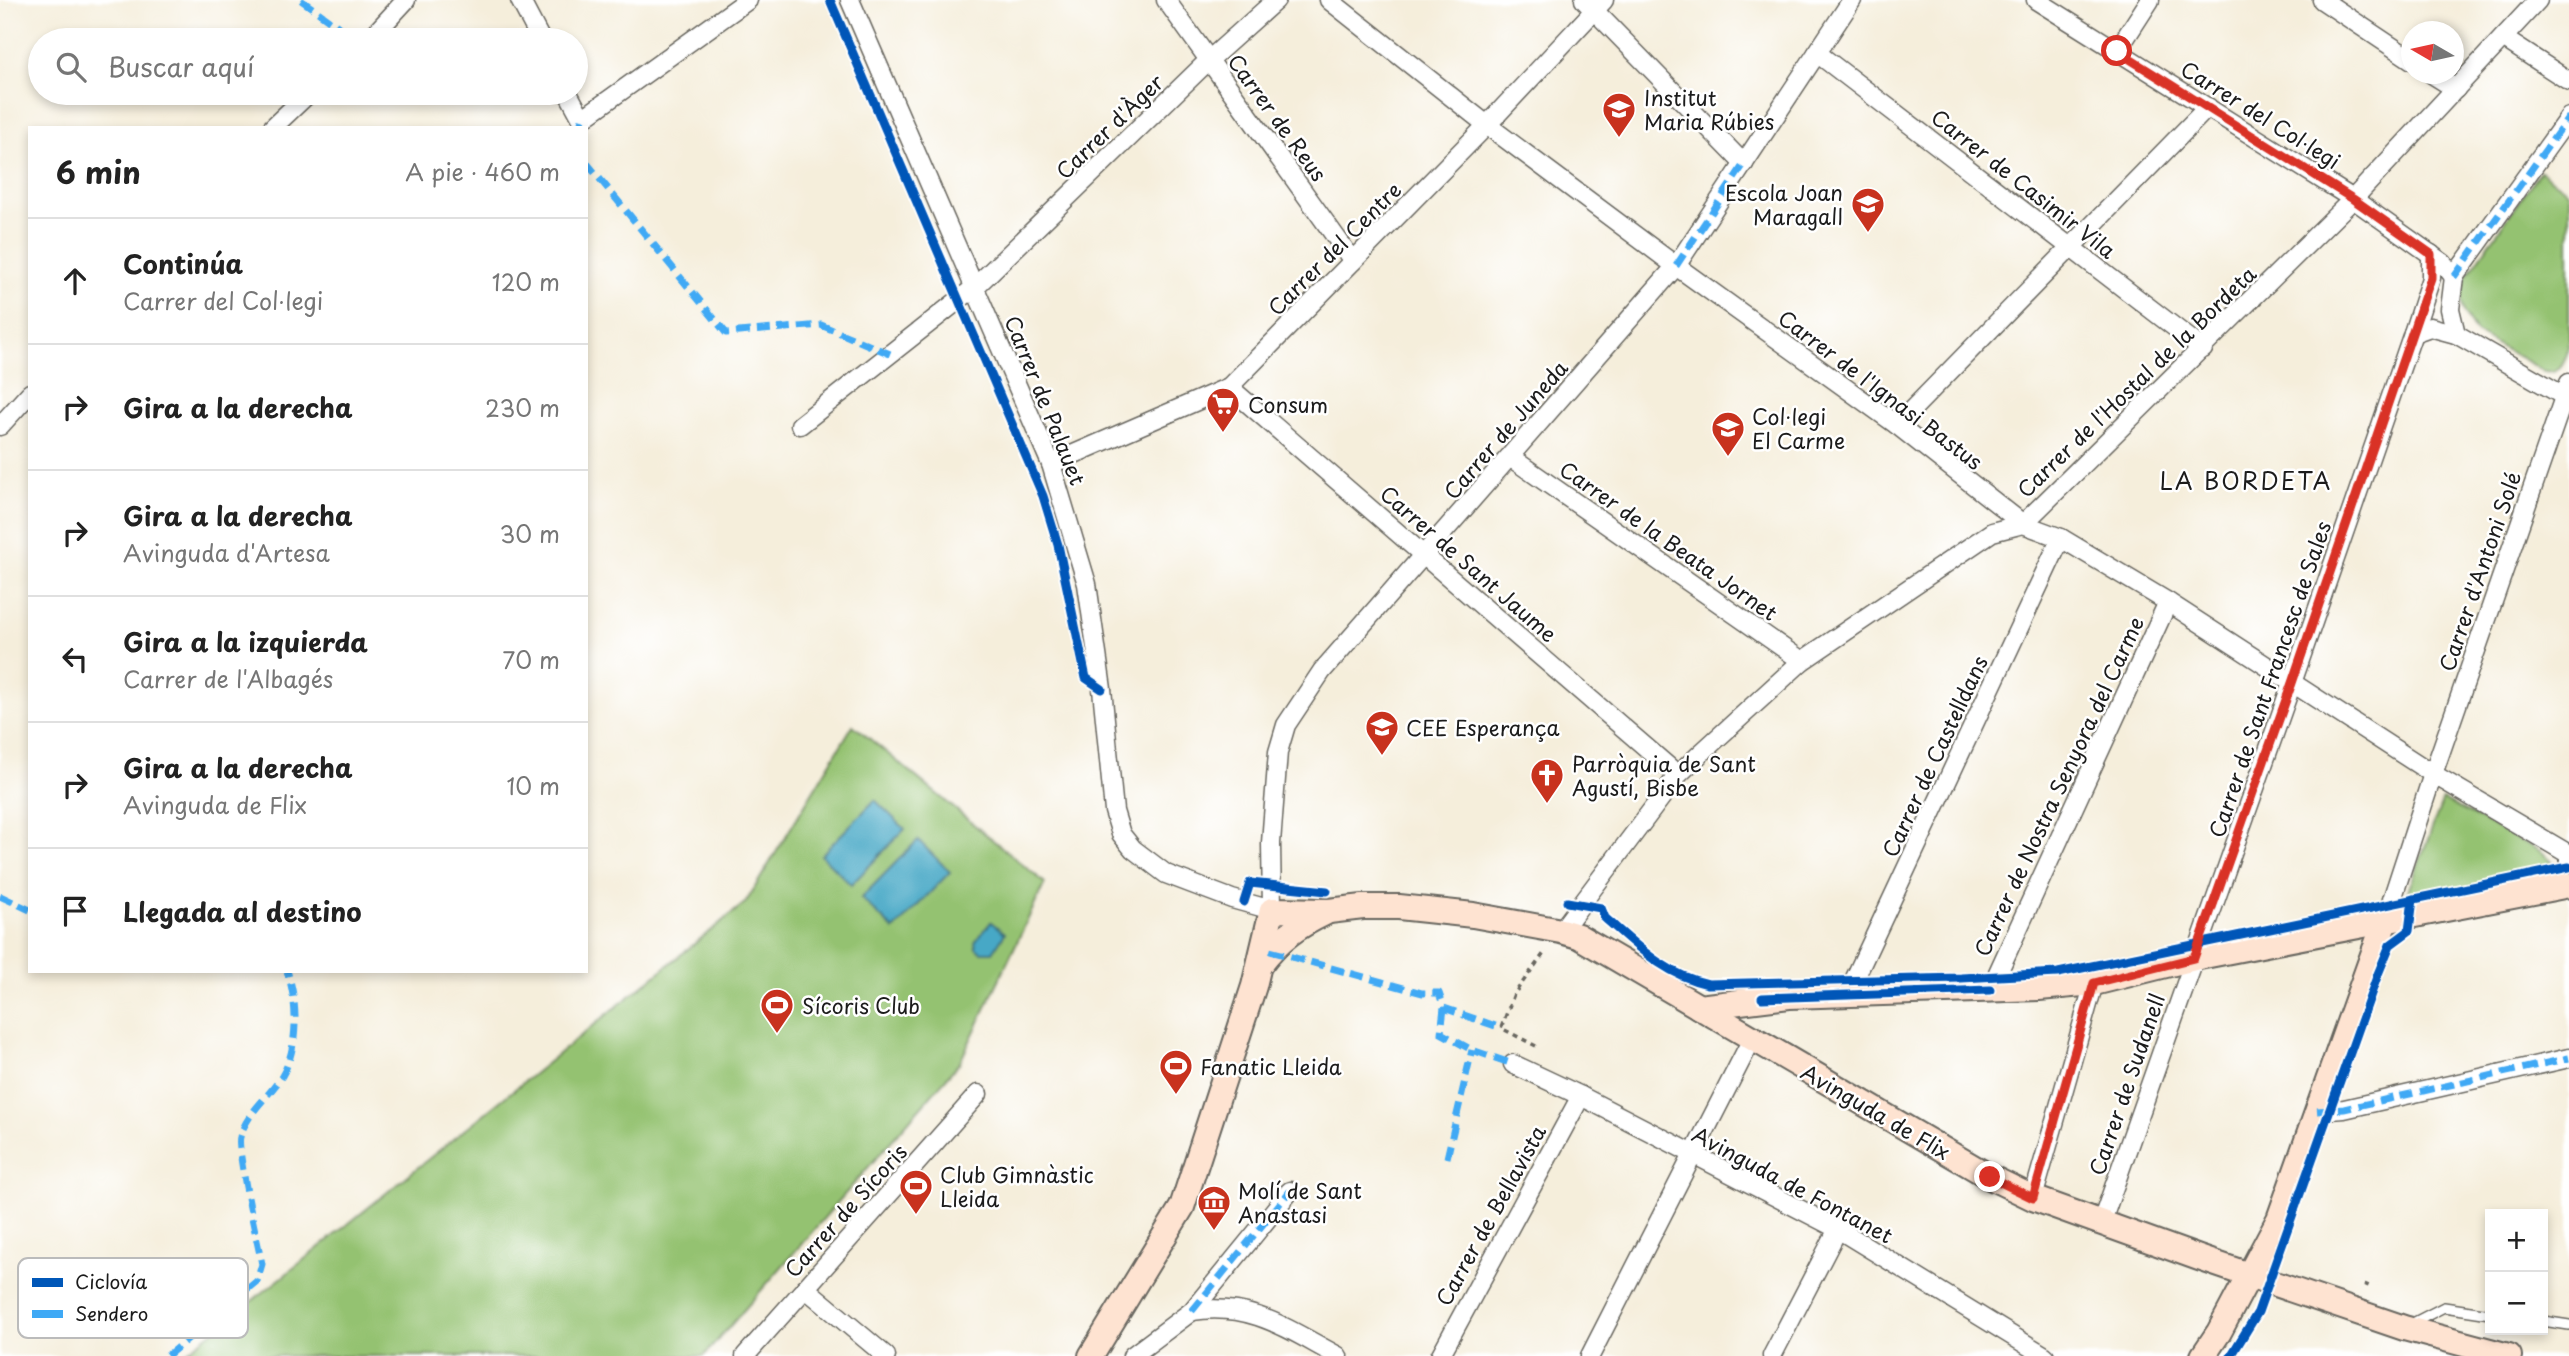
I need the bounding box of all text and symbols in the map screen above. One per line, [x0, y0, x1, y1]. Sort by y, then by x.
north arrow [2401, 21, 2464, 84]
search box [28, 28, 588, 105]
route start [2101, 35, 2132, 66]
text: Buscar aquí [108, 47, 254, 86]
street label: Carrer de Reus [1221, 47, 1335, 187]
icon: search [52, 48, 90, 86]
street label: Carrer del Col·legi [2175, 52, 2347, 176]
street label: Carrer d'Àger [1048, 66, 1170, 186]
place label: Institut Maria Rúbies [1644, 81, 1774, 137]
school or university icon: Institut Maria Rúbies [1600, 90, 1638, 139]
street label: Carrer de Casimir Vila [1925, 101, 2124, 266]
text: 6 min [56, 149, 141, 194]
text: A pie · 460 m [405, 154, 560, 189]
street label: Carrer del Centre [1260, 174, 1408, 322]
place label: Escola Joan Maragall [1725, 176, 1843, 232]
school or university icon: Escola Joan Maragall [1849, 185, 1887, 234]
text: Continúa [123, 244, 243, 283]
street label: Carrer de l'Hostal de la Bordeta [2009, 258, 2263, 504]
icon: ahead [56, 262, 94, 300]
text: 120 m [492, 264, 560, 299]
text: Carrer del Col·legi [123, 283, 323, 318]
street label: Carrer de l'Ignasi Bastus [1772, 301, 1990, 477]
street label: Carrer de Palauet [997, 310, 1095, 490]
street label: Carrer de Juneda [1435, 352, 1575, 506]
supermarket icon: Consum [1204, 385, 1242, 434]
icon: right [56, 388, 94, 426]
text: Gira a la derecha [123, 388, 353, 427]
place label: Consum [1248, 388, 1328, 420]
text: 230 m [485, 390, 560, 425]
place label: Col·legi El Carme [1752, 400, 1845, 456]
school or university icon: Col·legi El Carme [1709, 409, 1747, 458]
street label: Carrer de la Beata Jornet [1553, 452, 1785, 628]
district label: LA BORDETA [2160, 463, 2332, 498]
street label: Carrer d'Antoni Solé [2430, 467, 2528, 675]
street label: Carrer de Sant Jaume [1374, 477, 1564, 649]
text: Gira a la derecha [123, 496, 353, 535]
icon: right [56, 514, 94, 552]
text: 30 m [499, 516, 560, 551]
street label: Carrer de Sant Francesc de Sales [2200, 516, 2338, 842]
text: Avinguda d'Artesa [123, 535, 330, 570]
street label: Carrer de Nostra Senyora del Carme [1965, 611, 2151, 961]
text: Gira a la izquierda [123, 622, 368, 661]
icon: left [56, 640, 94, 678]
text: 70 m [502, 642, 560, 677]
street label: Carrer de Castelldans [1873, 650, 1995, 862]
text: Carrer de l'Albagés [123, 661, 333, 696]
school or university icon: CEE Esperança [1363, 708, 1401, 757]
place label: CEE Esperança [1406, 711, 1560, 743]
place label: Parròquia de Sant Agustí, Bisbe [1572, 747, 1756, 803]
text: Gira a la derecha [123, 748, 353, 787]
church icon: Parròquia de Sant Agustí, Bisbe [1528, 756, 1566, 805]
icon: right [56, 766, 94, 804]
text: 10 m [506, 768, 560, 803]
text: Avinguda de Flix [123, 787, 307, 822]
icon: arrive [56, 892, 94, 930]
text: Llegada al destino [123, 892, 362, 931]
sports icon: Sícoris Club [758, 986, 796, 1035]
place label: Sícoris Club [802, 989, 920, 1021]
street label: Carrer de Sudanell [2080, 989, 2172, 1179]
sports icon: Fanatic Lleida [1157, 1047, 1195, 1096]
place label: Fanatic Lleida [1200, 1050, 1342, 1082]
street label: Avinguda de Flix [1795, 1055, 1957, 1167]
street label: Avinguda de Fontanet [1687, 1118, 1899, 1250]
street label: Carrer de Bellavista [1427, 1119, 1553, 1311]
street label: Carrer de Sícoris [776, 1136, 914, 1284]
place label: Club Gimnàstic Lleida [940, 1158, 1094, 1214]
route end [1974, 1161, 2005, 1192]
sports icon: Club Gimnàstic Lleida [897, 1167, 935, 1216]
place label: Molí de Sant Anastasi [1238, 1174, 1362, 1230]
museum icon: Molí de Sant Anastasi [1195, 1183, 1233, 1232]
map controls [2485, 1209, 2548, 1335]
button: + [2485, 1209, 2548, 1272]
legend [18, 1258, 248, 1338]
text: Ciclovía [75, 1267, 147, 1295]
button: − [2485, 1272, 2548, 1335]
text: Sendero [75, 1299, 148, 1327]

